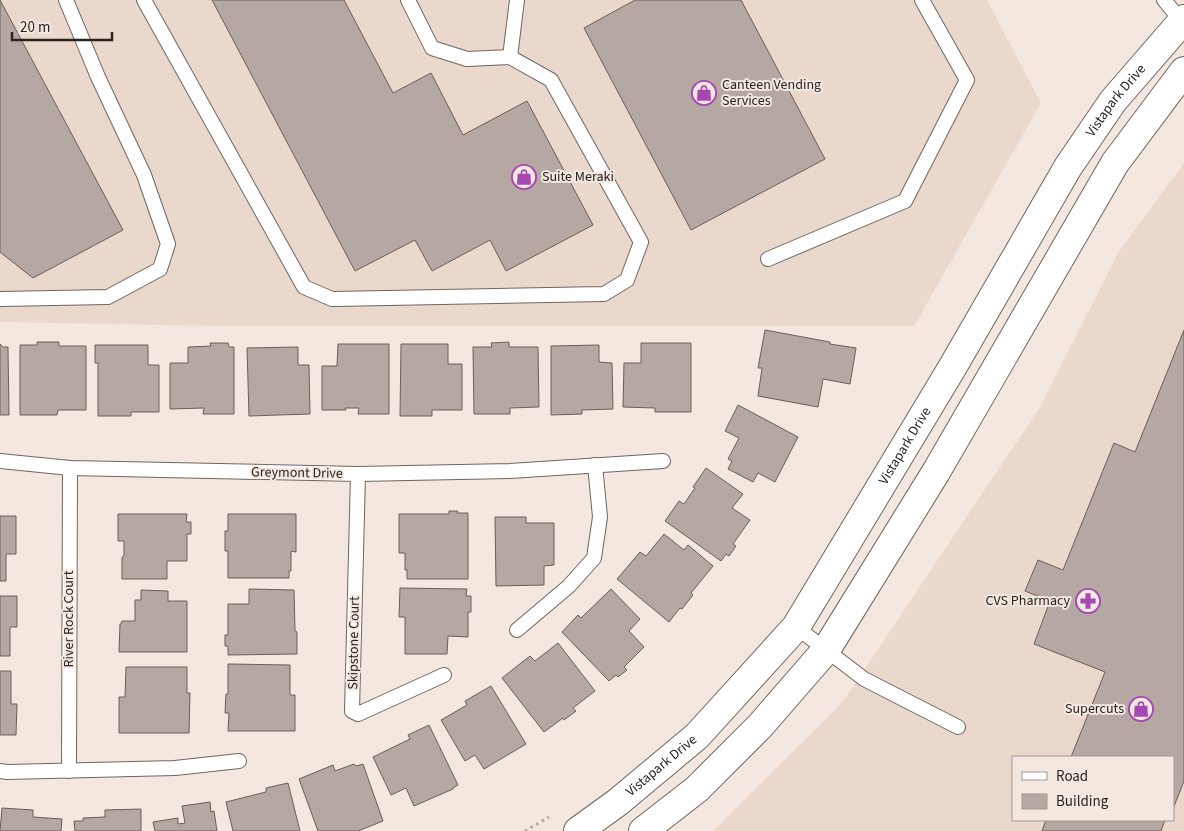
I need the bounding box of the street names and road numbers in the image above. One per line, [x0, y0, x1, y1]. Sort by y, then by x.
street label: Vistapark Drive [1081, 60, 1151, 141]
street label: Vistapark Drive [874, 403, 936, 489]
street label: Greymont Drive [251, 462, 343, 484]
street label: River Rock Court [59, 570, 79, 667]
street label: Skipstone Court [343, 596, 365, 690]
street label: Vistapark Drive [621, 730, 701, 801]

